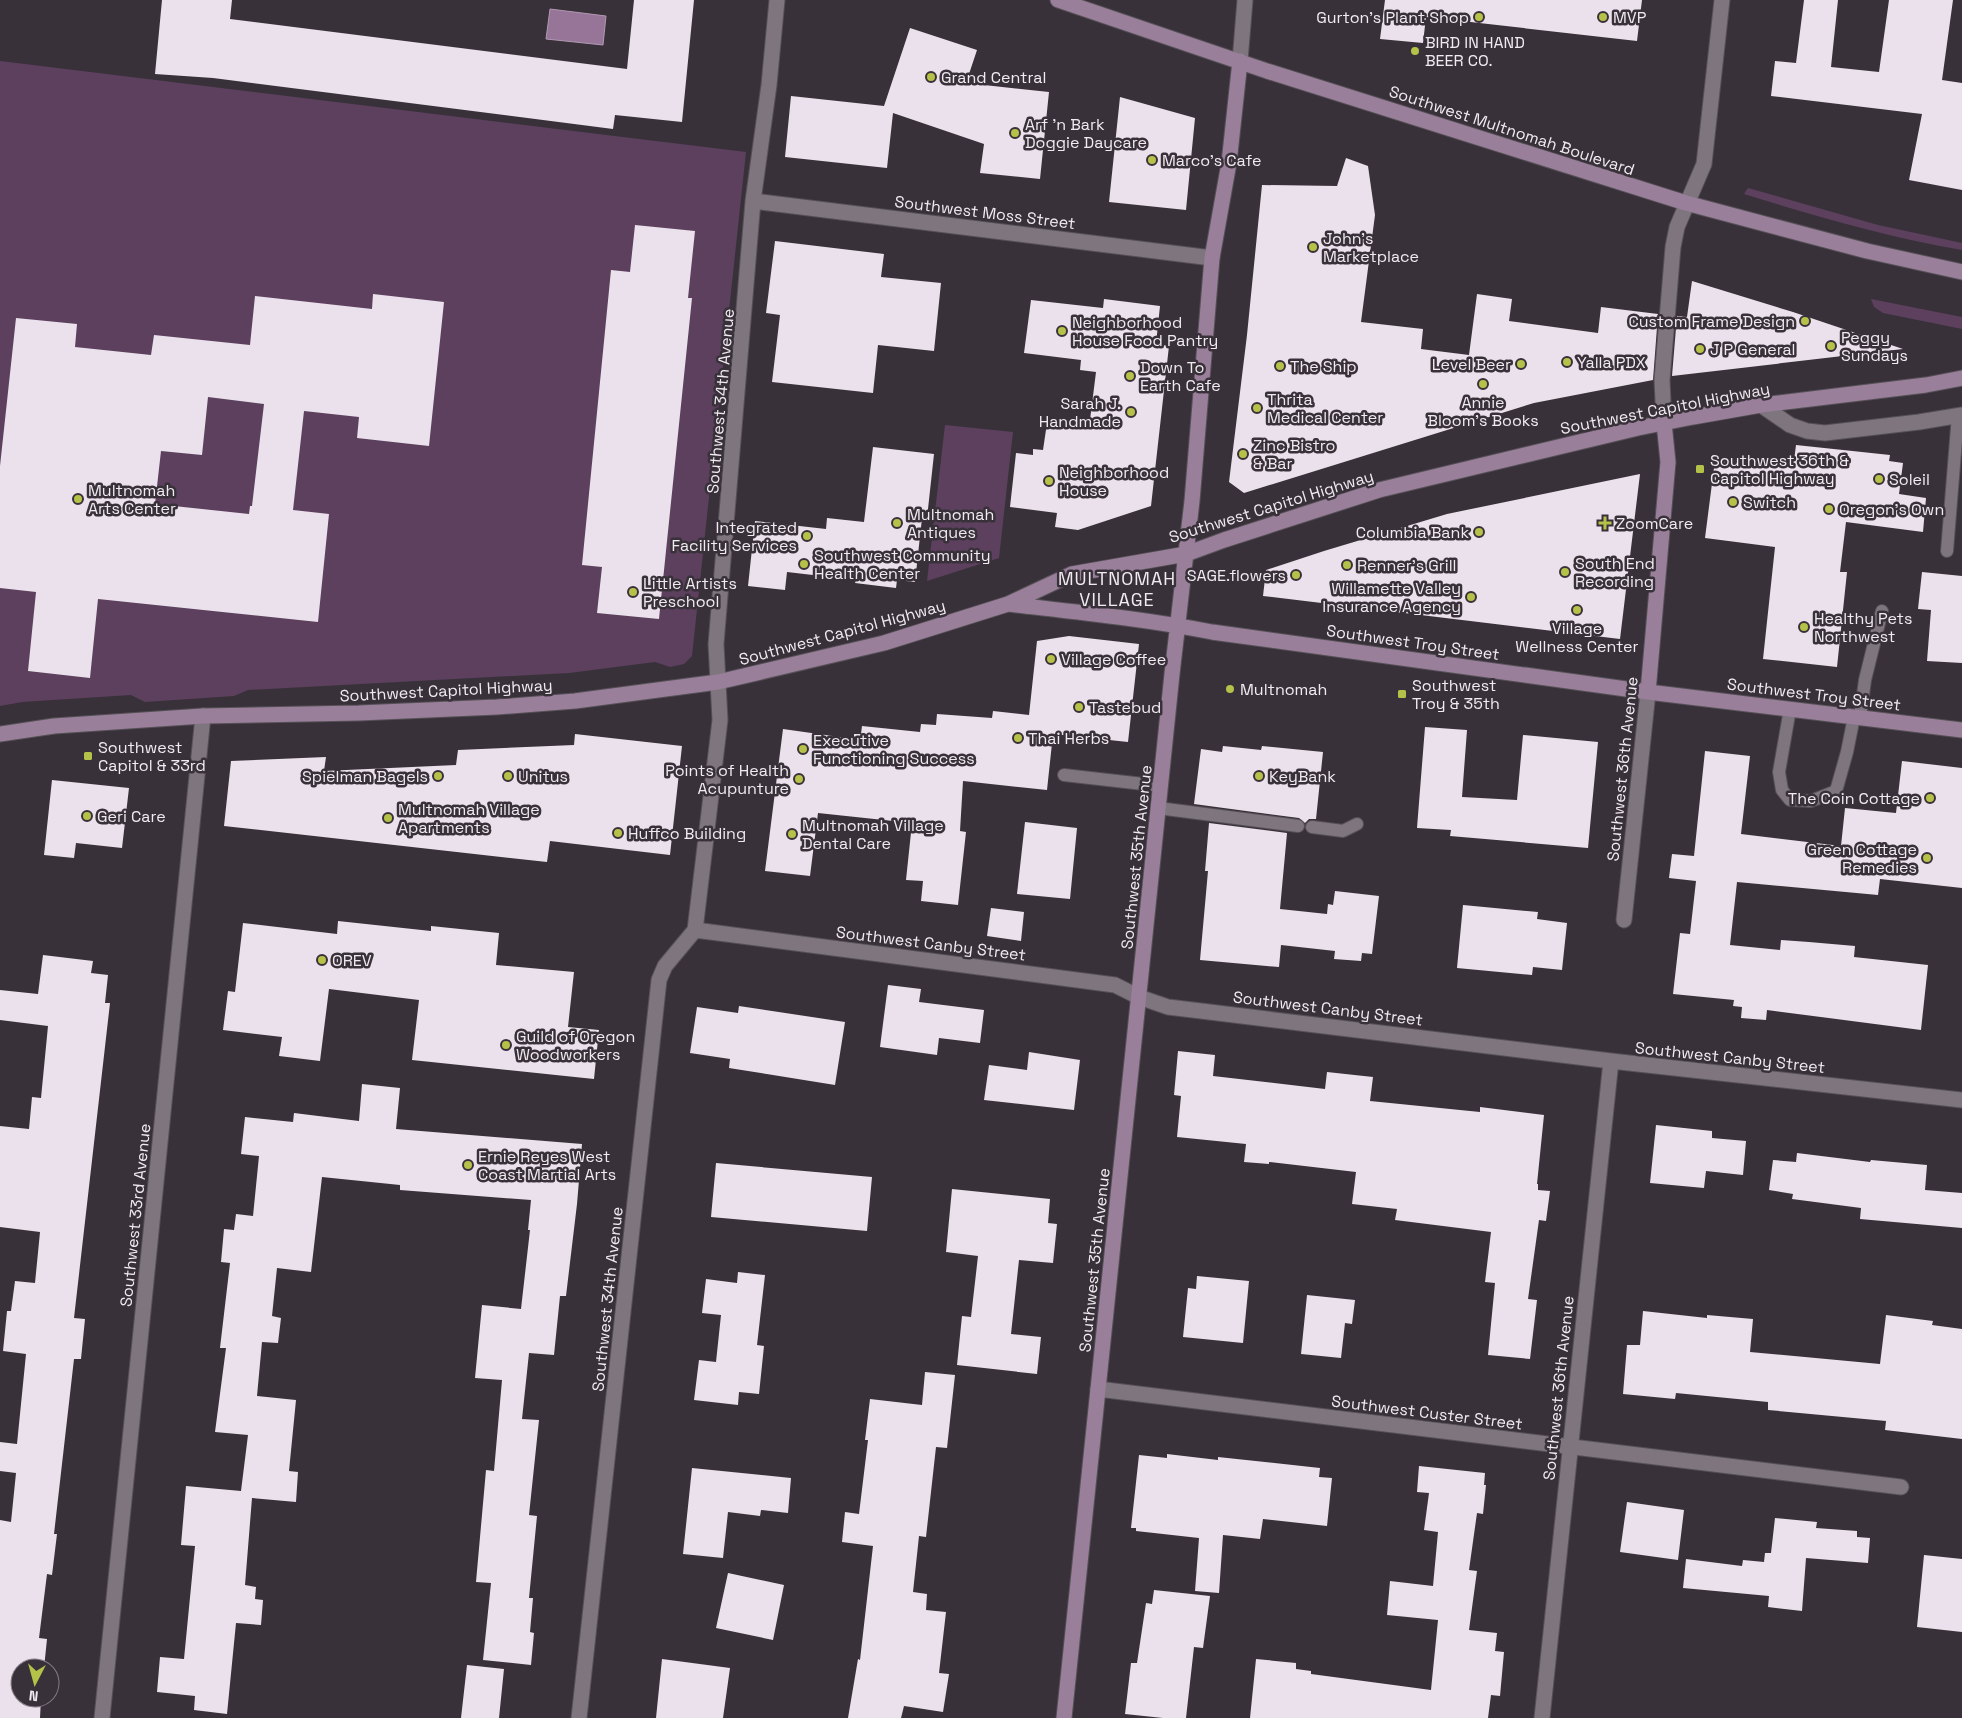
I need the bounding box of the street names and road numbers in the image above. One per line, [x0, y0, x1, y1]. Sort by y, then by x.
street label: Southwest Multnomah Boulevard [1386, 81, 1637, 180]
street label: Southwest Moss Street [893, 191, 1077, 234]
street label: Southwest 34th Avenue [702, 308, 739, 494]
street label: Southwest Capitol Highway [1559, 378, 1772, 439]
street label: Southwest Capitol Highway [1166, 465, 1376, 548]
street label: Southwest Capitol Highway [737, 595, 948, 670]
street label: Southwest Troy Street [1325, 620, 1501, 665]
street label: Southwest Troy Street [1726, 673, 1902, 716]
street label: Southwest Capitol Highway [339, 674, 553, 707]
street label: Southwest 36th Avenue [1602, 676, 1643, 862]
street label: Southwest 35th Avenue [1116, 764, 1157, 950]
street label: Southwest Canby Street [835, 921, 1027, 966]
street label: Southwest Canby Street [1232, 986, 1424, 1031]
street label: Southwest Canby Street [1634, 1037, 1826, 1078]
street label: Southwest 33rd Avenue [115, 1122, 156, 1308]
street label: Southwest 35th Avenue [1074, 1167, 1115, 1353]
street label: Southwest 34th Avenue [587, 1206, 628, 1392]
street label: Southwest 36th Avenue [1538, 1295, 1579, 1481]
street label: Southwest Custer Street [1330, 1390, 1524, 1435]

